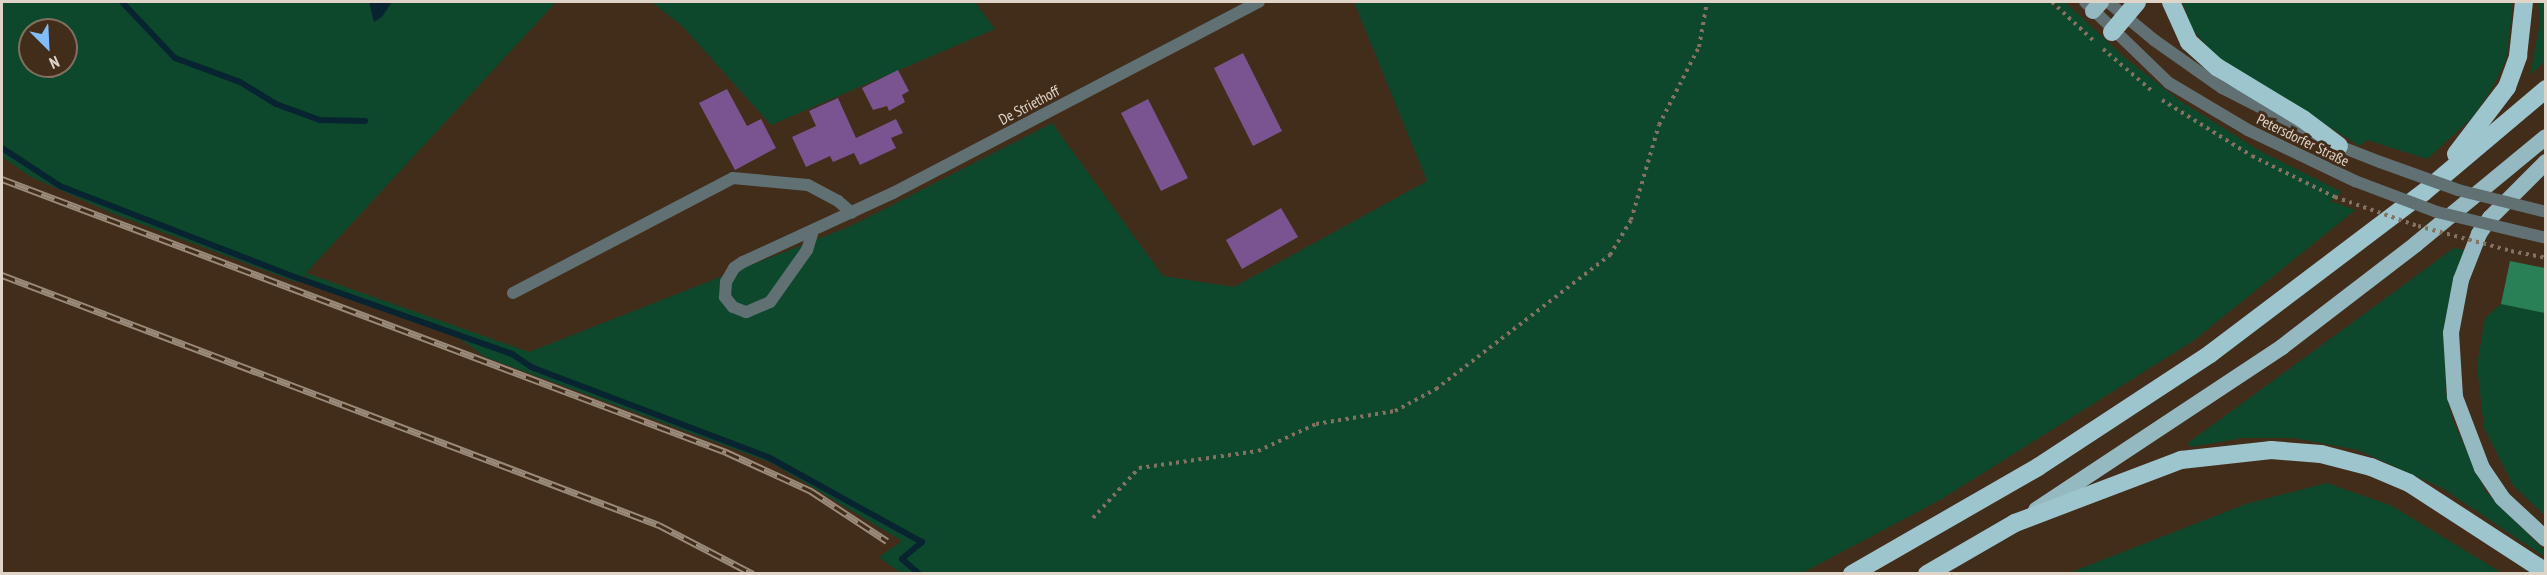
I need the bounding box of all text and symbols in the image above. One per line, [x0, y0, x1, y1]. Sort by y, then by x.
north arrow [18, 18, 78, 78]
text: N [47, 52, 63, 74]
street label: De Striethoff [996, 82, 1062, 128]
street label: Petersdorfer Straße [2254, 110, 2352, 170]

